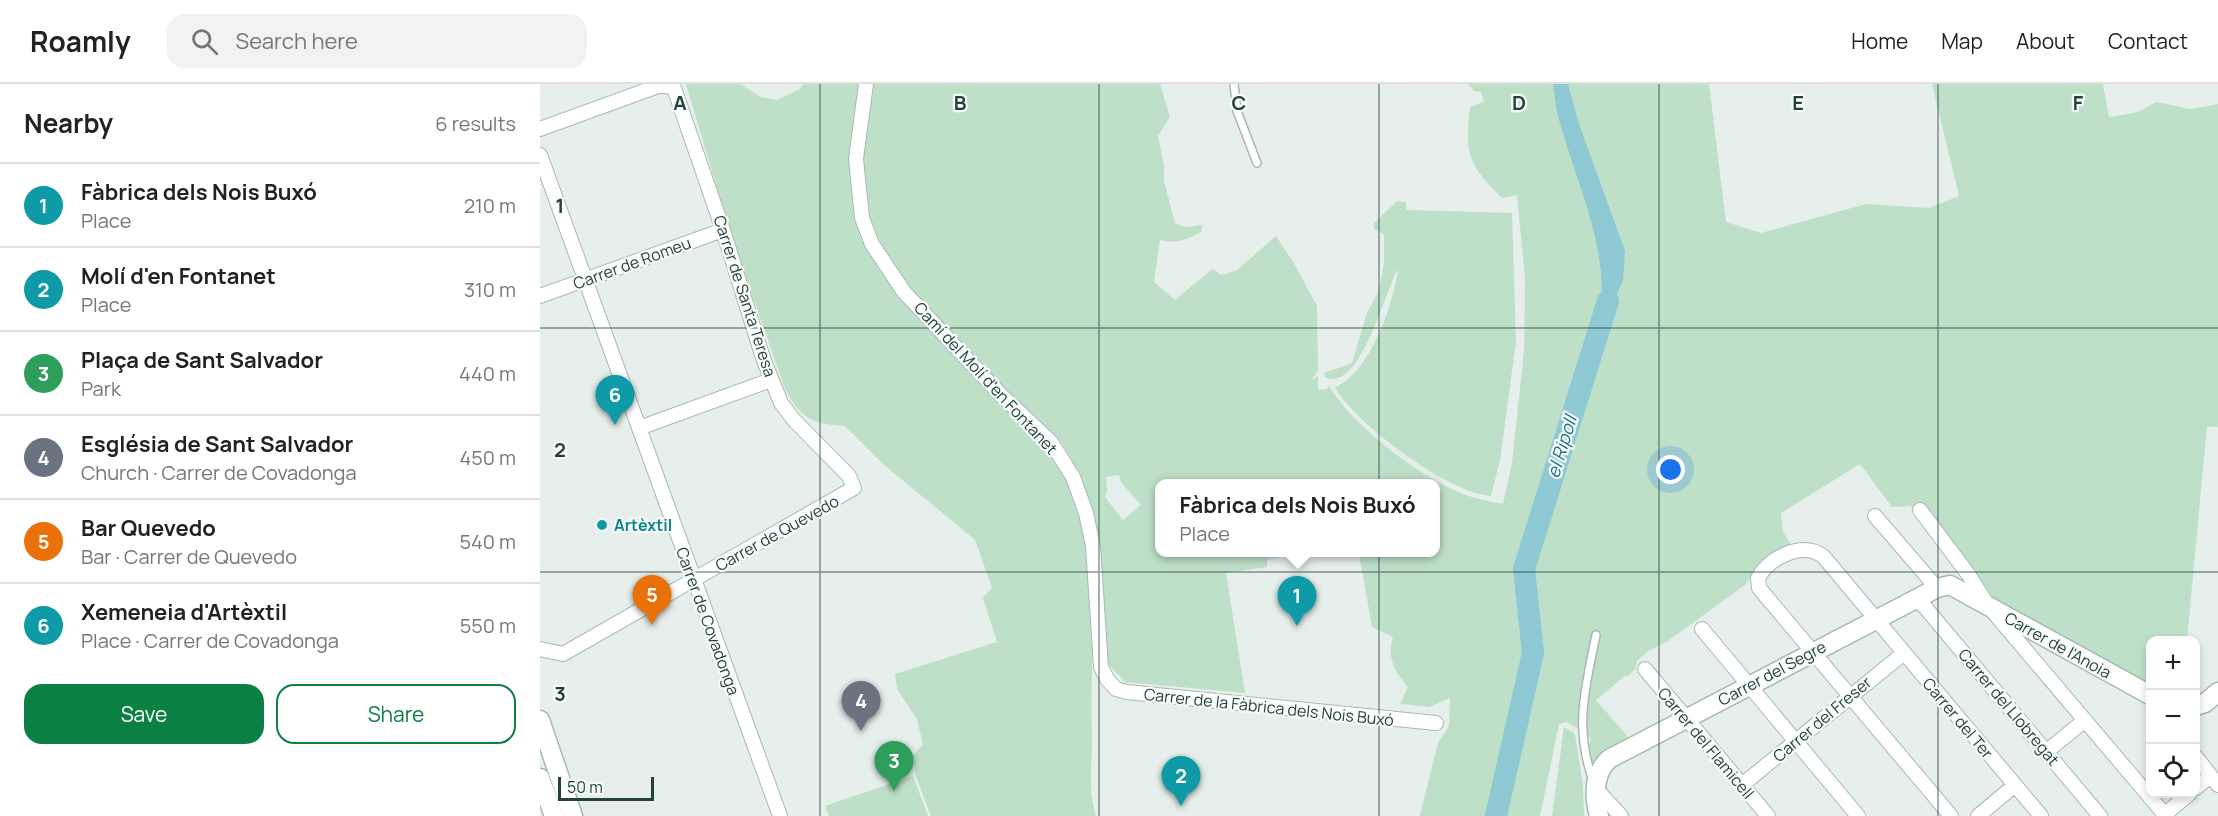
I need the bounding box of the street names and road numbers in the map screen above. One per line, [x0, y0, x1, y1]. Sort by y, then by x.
street label: Carrer de Santa Teresa [708, 212, 782, 380]
street label: Carrer de Romeu [570, 231, 694, 295]
street label: Camí del Molí d'en Fontanet [909, 297, 1063, 459]
street label: Carrer de Quevedo [711, 490, 843, 576]
street label: Carrer de Covadonga [671, 544, 745, 698]
street label: Carrer de l'Anoia [2001, 607, 2115, 683]
street label: Carrer del Segre [1714, 635, 1830, 711]
street label: Carrer del Llobregat [1954, 644, 2064, 770]
street label: Carrer del Freser [1768, 671, 1876, 767]
street label: Carrer del Ter [1918, 673, 1998, 763]
street label: Carrer de la Fàbrica dels Nois Buxó [1143, 683, 1395, 731]
street label: Carrer del Flamicell [1653, 683, 1759, 803]

